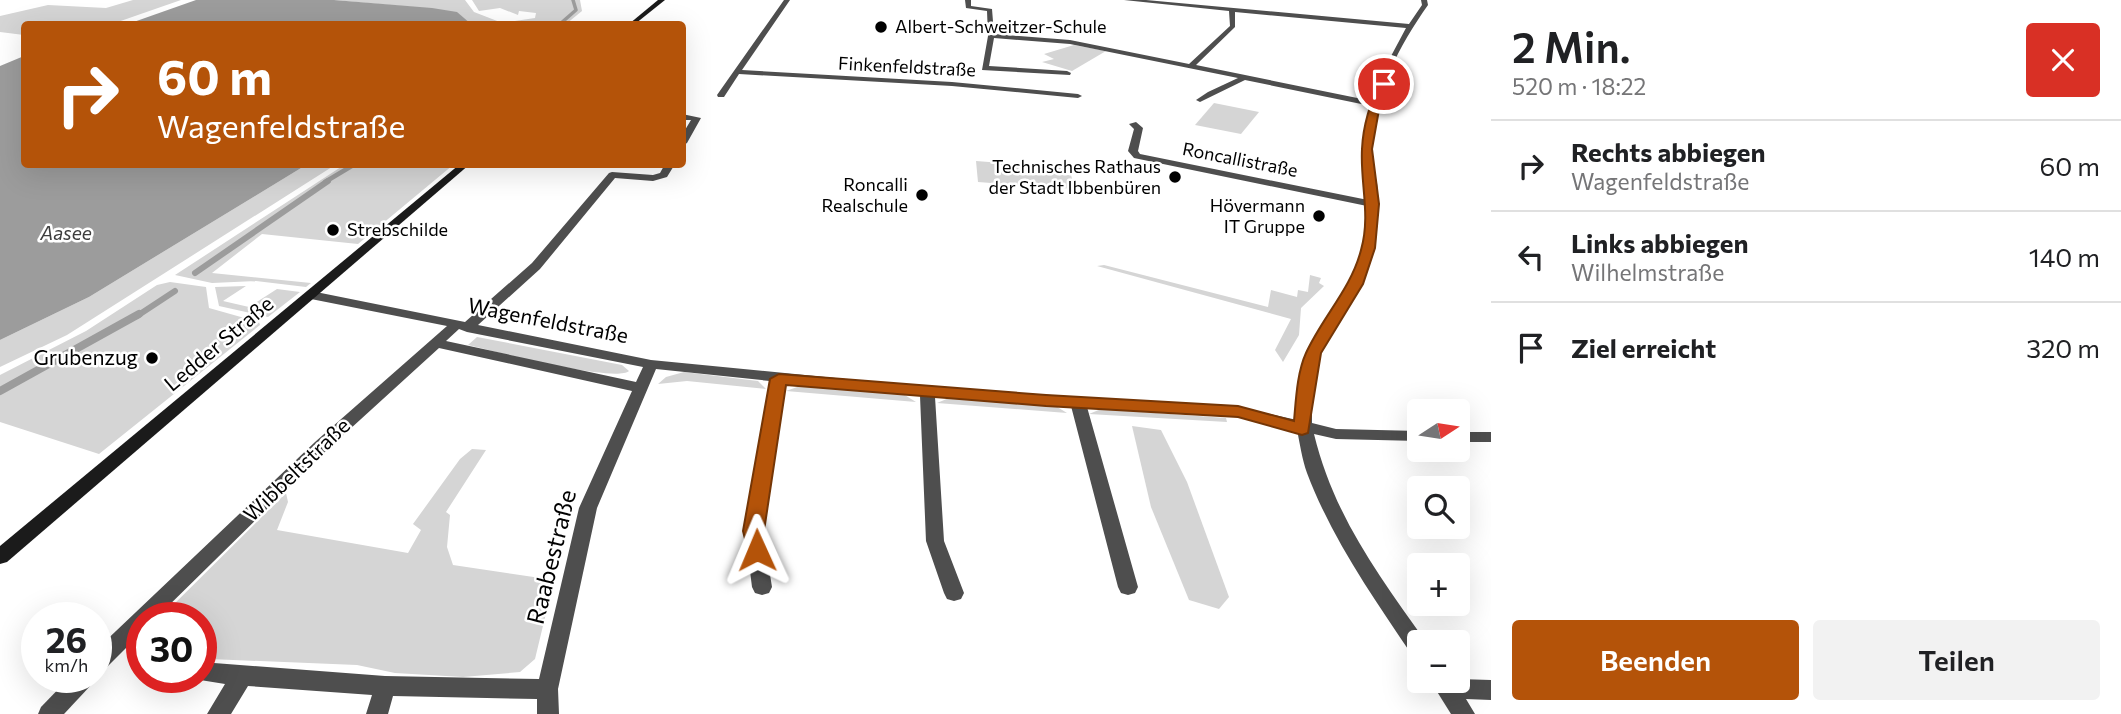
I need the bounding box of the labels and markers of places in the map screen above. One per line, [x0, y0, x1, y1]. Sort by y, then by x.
place label: Albert-Schweitzer-Schule [895, 15, 1107, 37]
marker: Albert-Schweitzer-Schule [873, 19, 889, 35]
pin [1354, 54, 1414, 114]
place label: Technisches Rathaus der Stadt Ibbenbüren [989, 155, 1161, 198]
marker: Technisches Rathaus der Stadt Ibbenbüren [1167, 169, 1183, 185]
place label: Roncalli Realschule [822, 173, 908, 216]
marker: Roncalli Realschule [914, 187, 930, 203]
place label: Hövermann IT Gruppe [1210, 194, 1305, 237]
marker: Hövermann IT Gruppe [1311, 208, 1327, 224]
place label: Strebschilde [347, 218, 448, 240]
marker: Strebschilde [325, 222, 341, 238]
place label: Grubenzug [33, 344, 138, 369]
marker: Grubenzug [144, 350, 160, 366]

